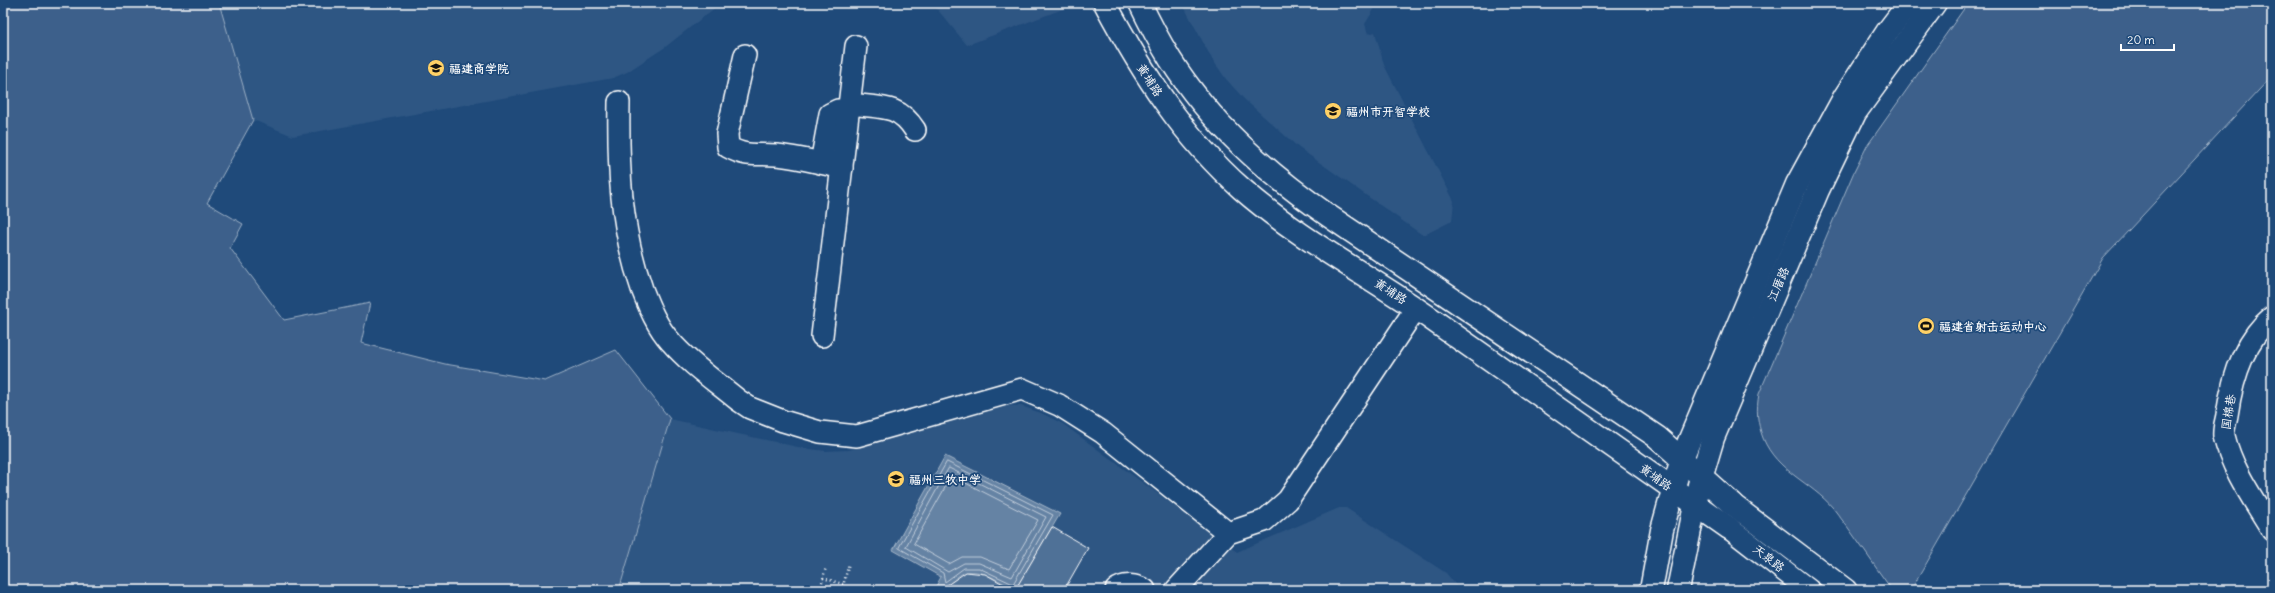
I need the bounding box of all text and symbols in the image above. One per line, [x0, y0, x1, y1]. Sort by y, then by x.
scale bar [2121, 26, 2174, 52]
text: 20 m [2127, 32, 2155, 47]
school or university icon: 福建商学院 [426, 58, 446, 78]
place label: 福建商学院 [449, 61, 509, 76]
street label: 黄埔路 [1134, 61, 1166, 99]
school or university icon: 福州市开智学校 [1323, 101, 1343, 121]
place label: 福州市开智学校 [1346, 104, 1430, 119]
street label: 江厝路 [1764, 264, 1792, 304]
street label: 黄埔路 [1372, 275, 1410, 307]
sports icon: 福建省射击运动中心 [1916, 316, 1936, 336]
place label: 福建省射击运动中心 [1939, 319, 2047, 334]
street label: 国棉巷 [2218, 393, 2238, 431]
street label: 黄埔路 [1637, 461, 1675, 493]
school or university icon: 福州三牧中学 [886, 469, 906, 489]
place label: 福州三牧中学 [909, 472, 981, 487]
street label: 天泉路 [1750, 541, 1788, 575]

